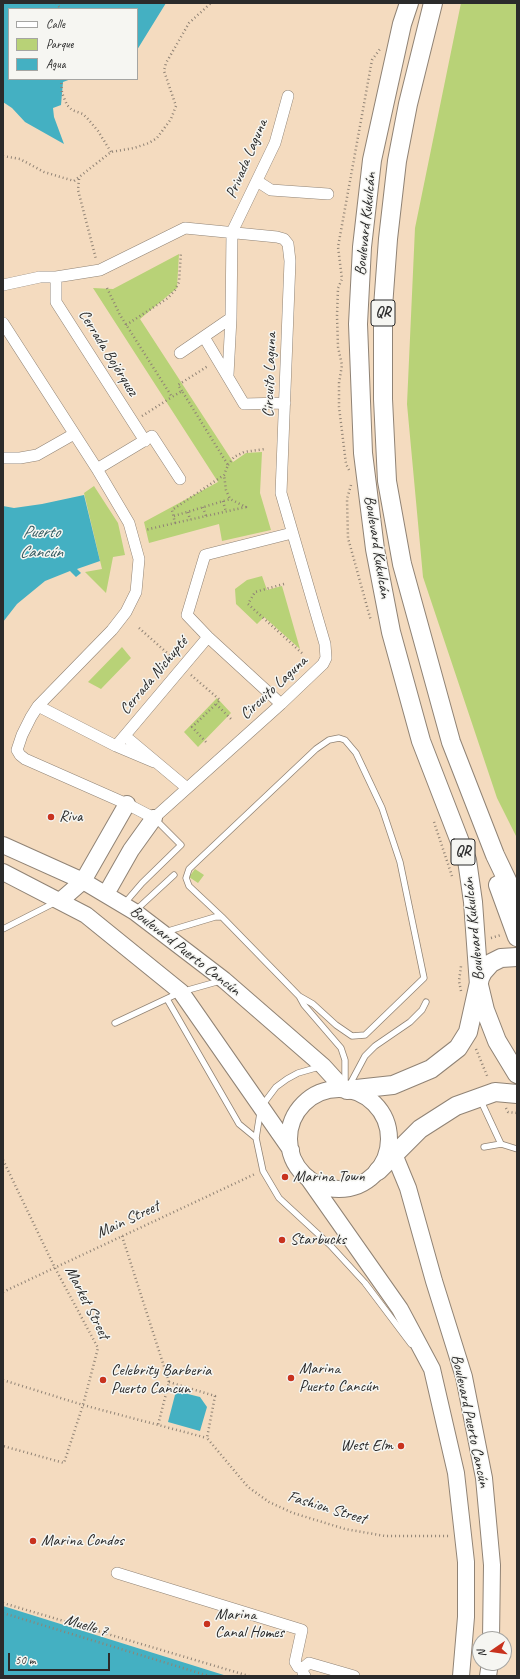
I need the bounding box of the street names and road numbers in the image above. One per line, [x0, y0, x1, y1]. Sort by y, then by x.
street label: Privada Laguna [222, 117, 272, 201]
street label: Boulevard Kukulcán [351, 171, 381, 277]
road number: QR [371, 300, 395, 326]
street label: Cerrada Bojórquez [74, 306, 142, 400]
street label: Circuito Laguna [259, 332, 281, 418]
street label: Boulevard Kukulcán [359, 494, 395, 600]
street label: Cerrada Nichupté [116, 633, 192, 719]
street label: Circuito Laguna [236, 652, 312, 724]
road number: QR [451, 839, 475, 865]
street label: Boulevard Kukulcán [459, 876, 489, 982]
street label: Boulevard Puerto Cancún [126, 902, 244, 1000]
street label: Main Street [93, 1197, 163, 1243]
street label: Market Street [60, 1263, 114, 1343]
street label: Boulevard Puerto Cancún [447, 1353, 493, 1489]
street label: Fashion Street [285, 1487, 369, 1529]
street label: Muelle 7 [62, 1610, 110, 1642]

